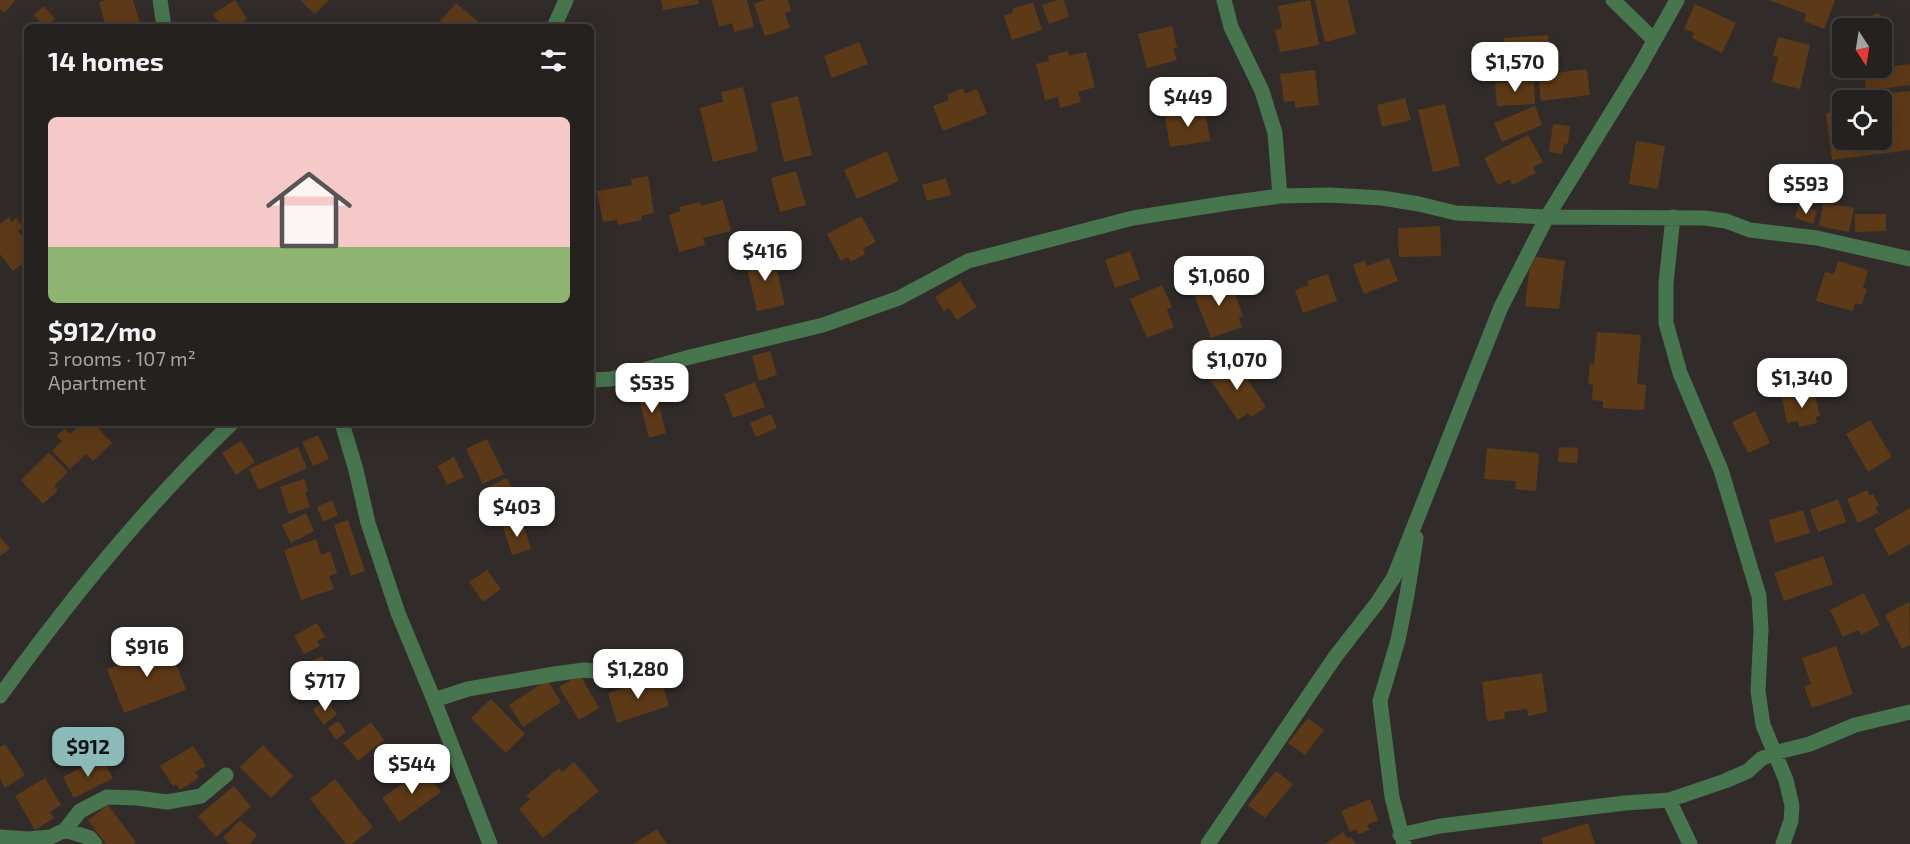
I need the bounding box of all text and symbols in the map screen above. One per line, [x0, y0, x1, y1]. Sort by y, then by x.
north arrow [1832, 18, 1892, 78]
map controls [1832, 18, 1892, 150]
pin: $1,570 [1466, 42, 1564, 93]
icon: filters [537, 44, 570, 77]
text: 14 homes [48, 45, 164, 76]
text: $1,570 [1485, 49, 1545, 73]
pin: $449 [1152, 77, 1224, 128]
text: $449 [1164, 84, 1212, 108]
button: locate [1832, 90, 1892, 150]
icon: home [255, 156, 363, 264]
pin: $593 [1770, 164, 1842, 215]
text: $593 [1783, 171, 1829, 195]
pin: $416 [729, 231, 801, 282]
text: $416 [743, 238, 787, 262]
pin: $1,060 [1170, 256, 1268, 307]
text: $1,060 [1188, 263, 1250, 287]
text: $912/mo [48, 315, 157, 346]
pin: $1,070 [1188, 340, 1286, 391]
text: 3 rooms · 107 m² [48, 346, 196, 370]
text: $1,070 [1207, 347, 1267, 371]
pin: $1,340 [1753, 358, 1851, 409]
pin: $535 [616, 363, 688, 414]
text: $1,340 [1771, 365, 1833, 389]
text: Apartment [48, 370, 146, 394]
text: $535 [629, 370, 675, 394]
pin: $403 [481, 487, 553, 538]
text: $403 [493, 494, 541, 518]
pin: $916 [111, 627, 183, 678]
text: $916 [125, 634, 169, 658]
pin: $1,280 [589, 649, 687, 700]
text: $1,280 [607, 656, 669, 680]
pin: $717 [289, 661, 361, 712]
text: $717 [304, 668, 346, 692]
pin: $912 [52, 727, 124, 778]
text: $912 [66, 734, 110, 758]
pin: $544 [376, 744, 448, 795]
text: $544 [388, 751, 436, 775]

